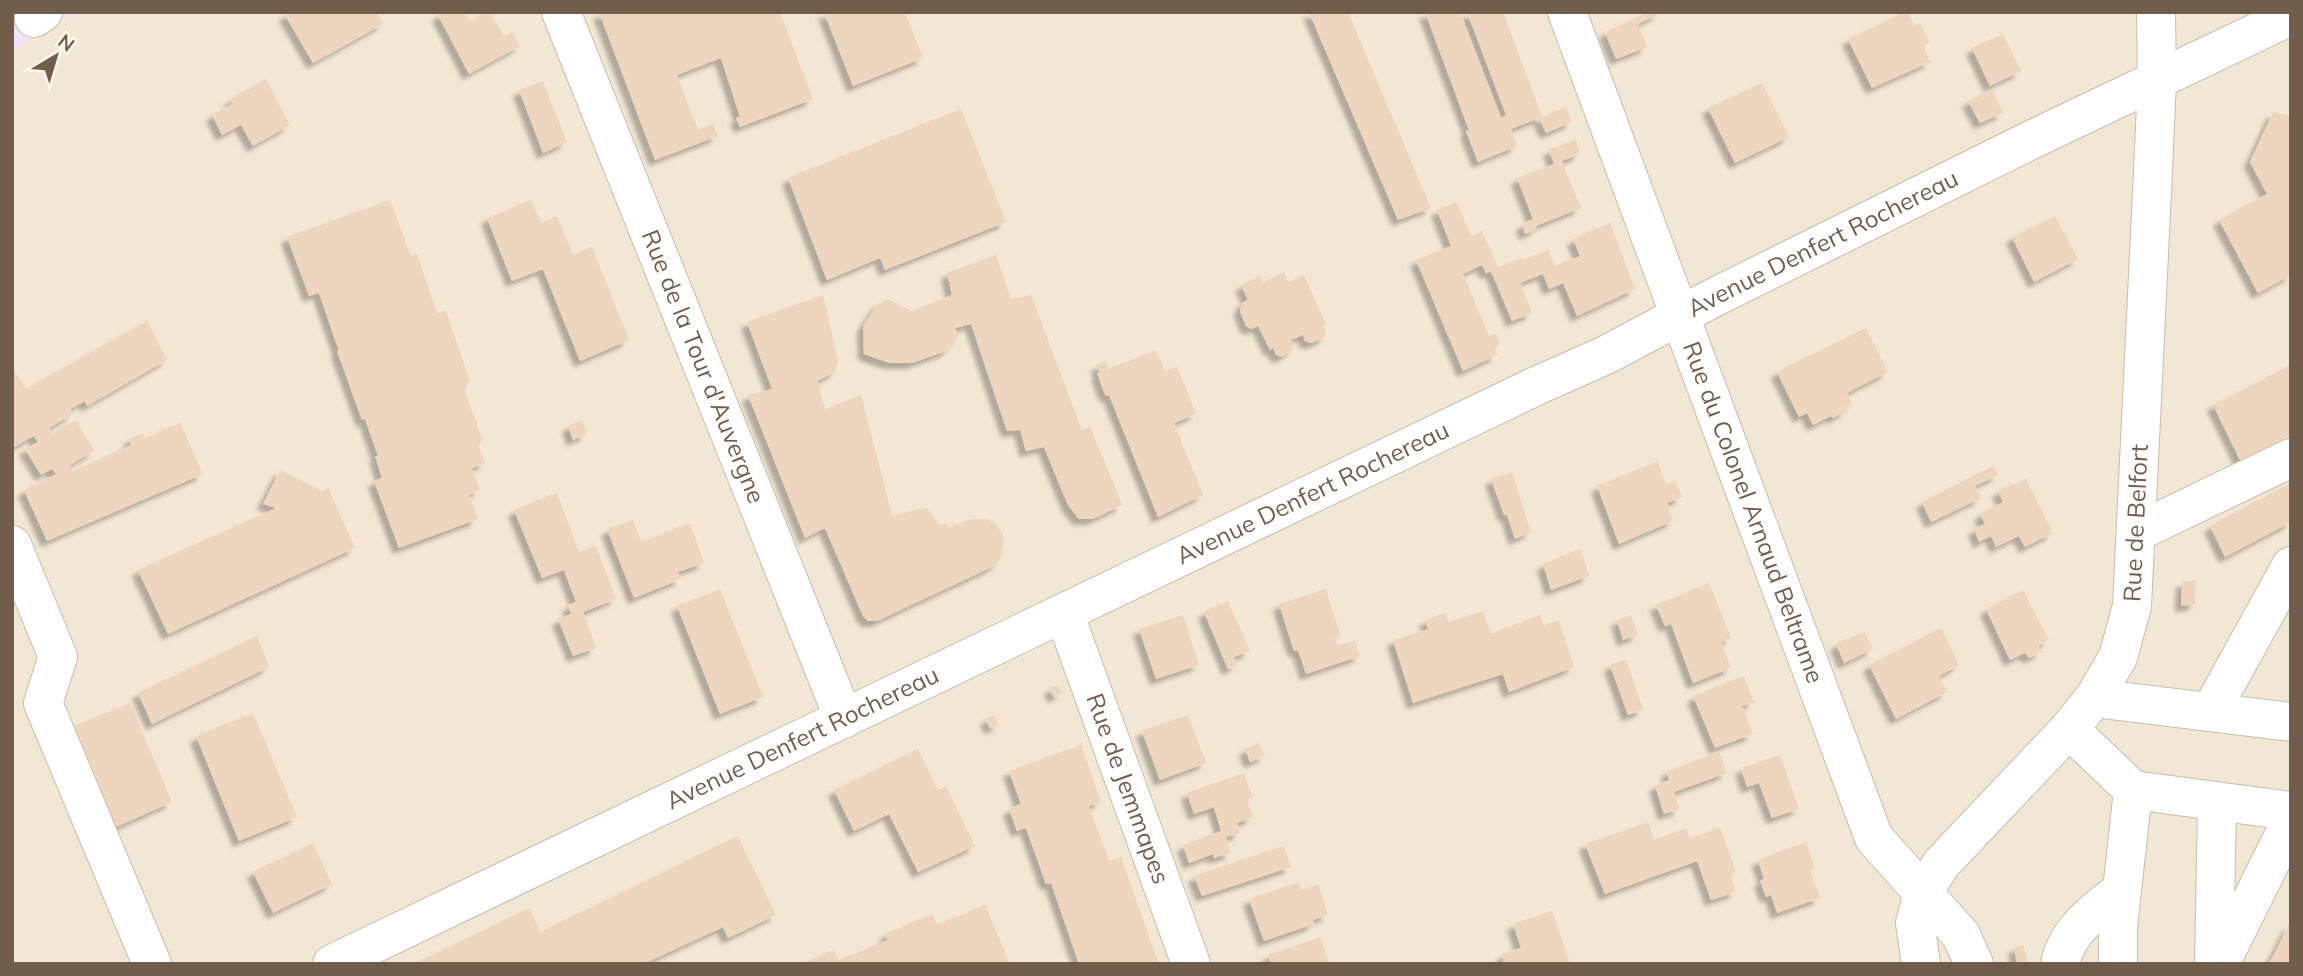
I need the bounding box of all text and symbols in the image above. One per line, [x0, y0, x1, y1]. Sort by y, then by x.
north arrow [21, 21, 91, 91]
text: N [53, 29, 80, 56]
street label: Avenue Denfert Rochereau [1682, 163, 1963, 323]
street label: Rue de la Tour d'Auvergne [636, 225, 772, 507]
street label: Rue du Colonel Arnaud Beltrame [1677, 337, 1831, 687]
street label: Avenue Denfert Rochereau [1171, 414, 1454, 570]
street label: Rue de Belfort [2116, 443, 2154, 603]
street label: Avenue Denfert Rochereau [661, 659, 943, 815]
street label: Rue de Jemmapes [1080, 689, 1177, 888]

